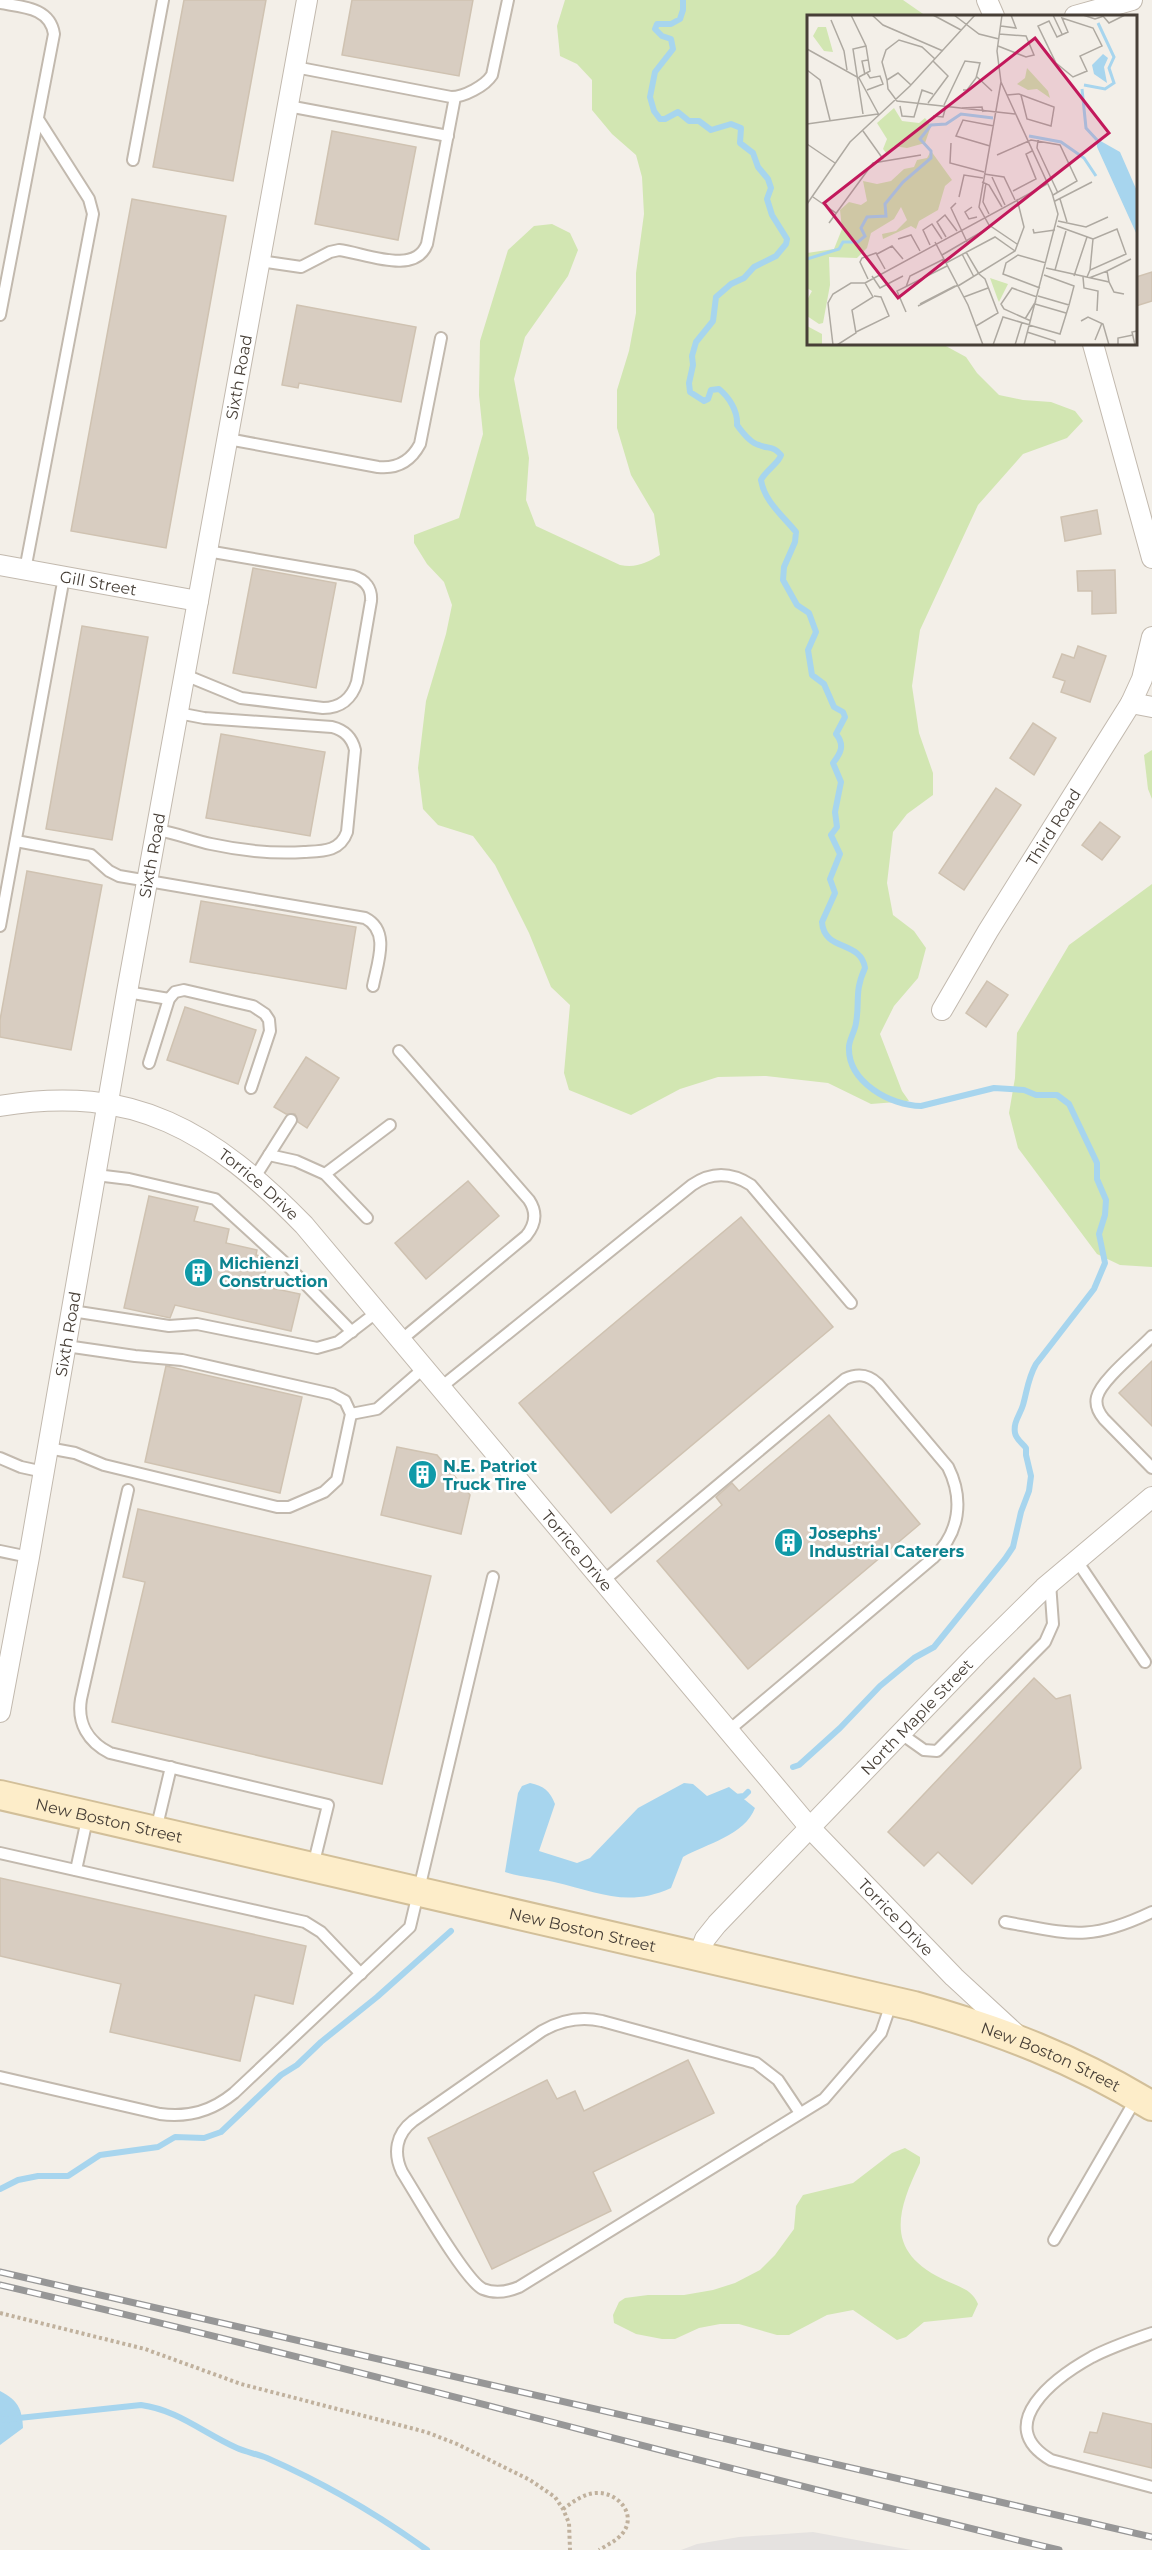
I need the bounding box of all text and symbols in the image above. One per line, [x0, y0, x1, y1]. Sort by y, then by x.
inset map [807, 15, 1137, 345]
street label: Sixth Road [222, 333, 256, 421]
street label: Gill Street [58, 567, 139, 600]
street label: Third Road [1022, 785, 1085, 870]
street label: Sixth Road [135, 811, 169, 900]
street label: Torrice Drive [215, 1145, 303, 1224]
place label: Michienzi Construction [219, 1254, 328, 1291]
building icon: Michienzi Construction [182, 1256, 214, 1288]
street label: Sixth Road [51, 1290, 85, 1378]
place label: N.E. Patriot Truck Tire [443, 1457, 537, 1494]
building icon: N.E. Patriot Truck Tire [406, 1459, 438, 1491]
street label: Torrice Drive [537, 1506, 616, 1595]
place label: Josephs' Industrial Caterers [808, 1524, 965, 1561]
building icon: Josephs' Industrial Caterers [772, 1526, 804, 1558]
street label: North Maple Street [857, 1655, 977, 1779]
street label: New Boston Street [34, 1795, 185, 1847]
street label: Torrice Drive [854, 1875, 937, 1960]
street label: New Boston Street [507, 1904, 658, 1956]
street label: New Boston Street [978, 2018, 1124, 2096]

